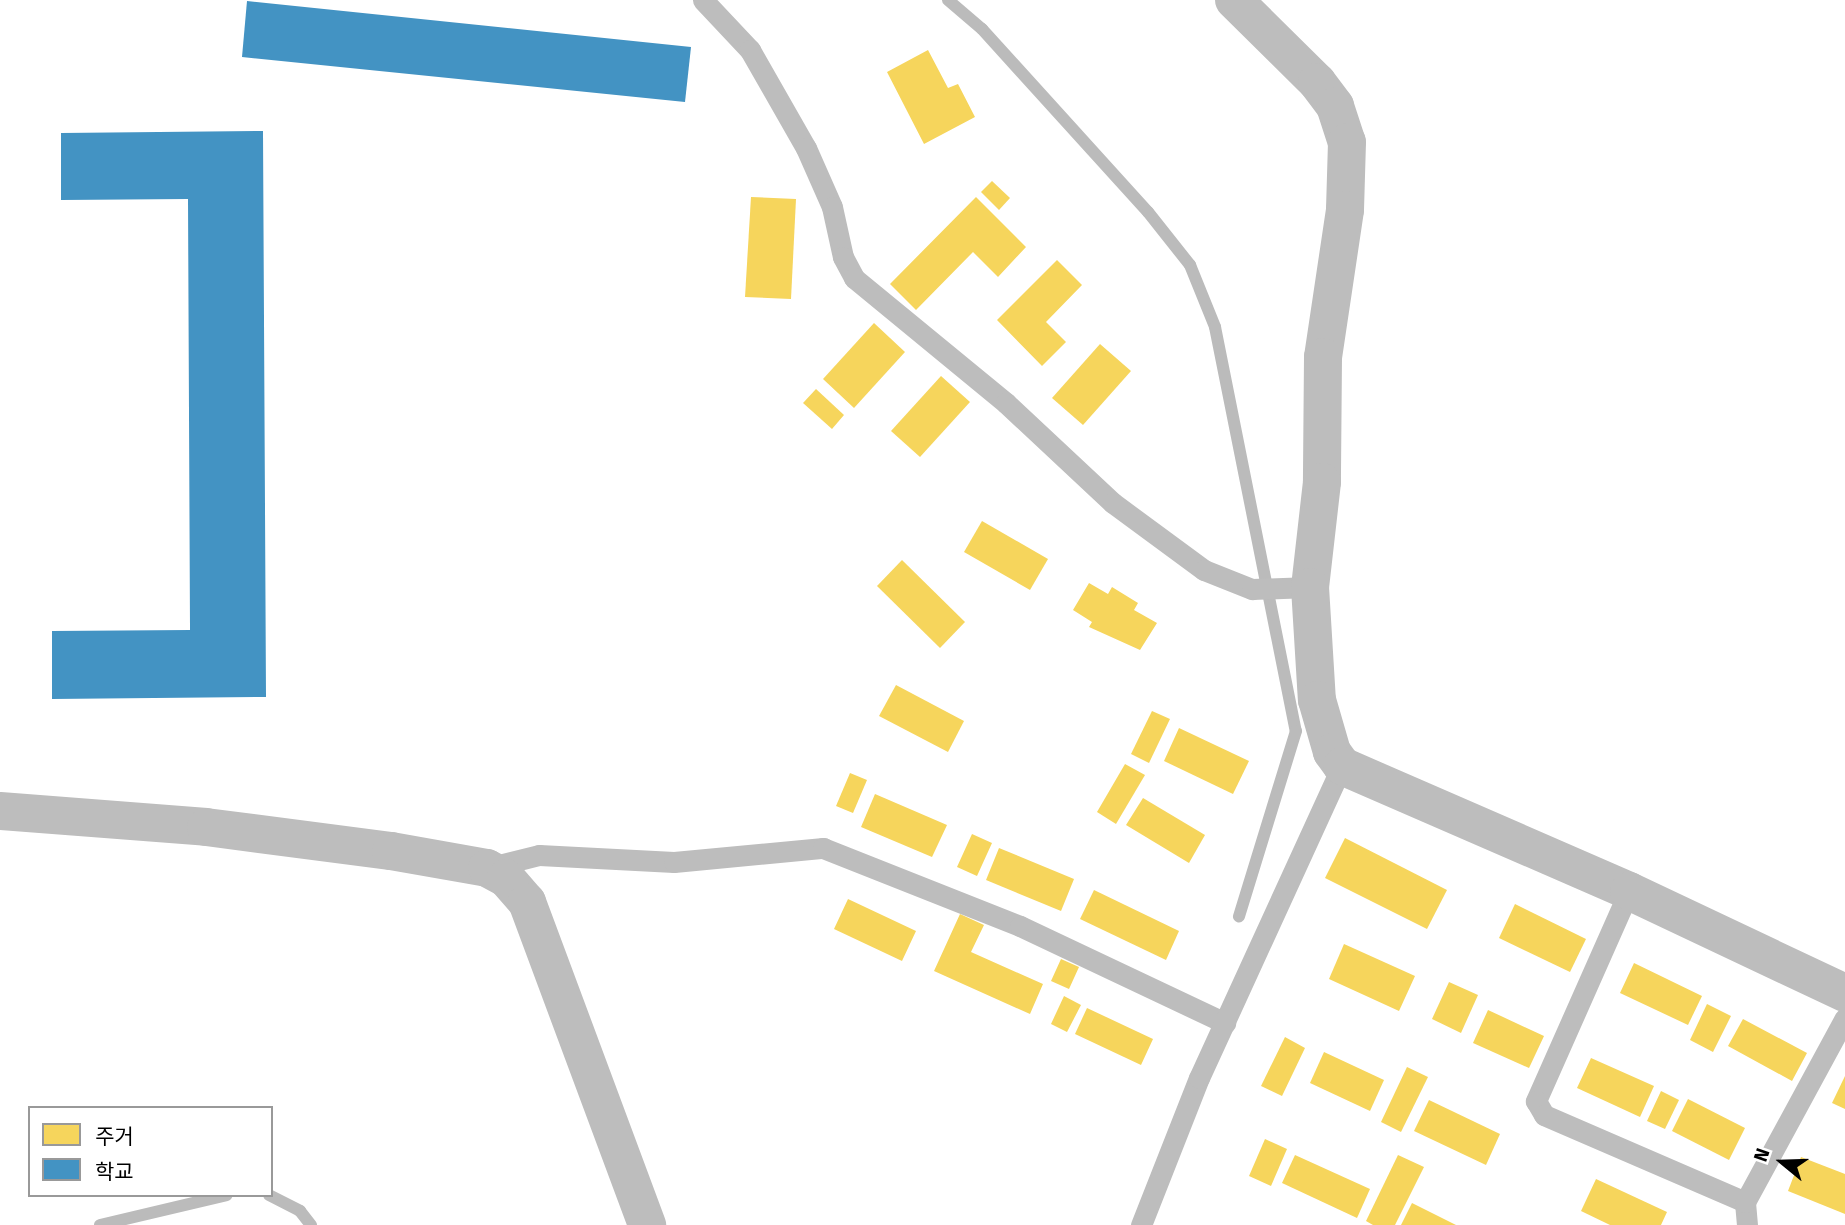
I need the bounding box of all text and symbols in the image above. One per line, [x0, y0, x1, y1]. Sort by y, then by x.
legend [28, 1106, 273, 1197]
text: 주거 [95, 1124, 134, 1150]
north arrow [1747, 1127, 1817, 1197]
text: N [1749, 1145, 1775, 1165]
text: 학교 [95, 1159, 134, 1185]

